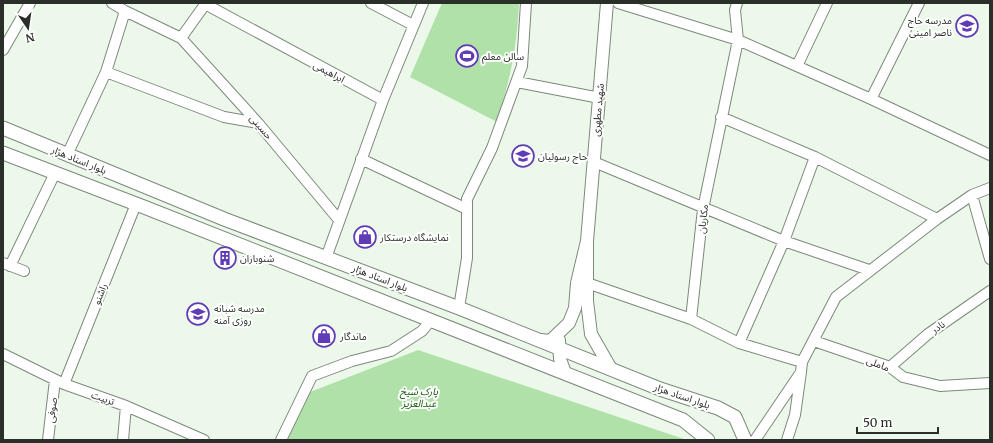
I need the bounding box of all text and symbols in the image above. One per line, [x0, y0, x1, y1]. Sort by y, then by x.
north arrow [8, 8, 48, 48]
school or university icon: مدرسه حاج ناصر امینی [954, 13, 980, 39]
place label: مدرسه حاج ناصر امینی [908, 14, 952, 39]
text: N [24, 30, 36, 46]
sports icon: سالن معلم [454, 43, 480, 69]
place label: سالن معلم [482, 50, 524, 64]
street label: ابراهیمی [311, 58, 347, 86]
street label: شهید مطهری [589, 83, 607, 137]
street label: حسینی [247, 112, 275, 142]
street label: بلوار استاد هژار [49, 143, 109, 177]
school or university icon: حاج رسولیان [510, 143, 536, 169]
place label: حاج رسولیان [538, 150, 588, 164]
street label: مکاریان [695, 204, 711, 234]
shop icon: نمایشگاه درستکار [352, 224, 378, 250]
place label: نمایشگاه درستکار [379, 231, 449, 244]
building icon: شنوباران [212, 245, 238, 271]
place label: شنوباران [240, 252, 274, 265]
street label: بلوار استاد هژار [350, 261, 410, 295]
street label: راشنو [90, 281, 110, 307]
school or university icon: مدرسه شبانه روزی آمنه [185, 301, 211, 327]
place label: مدرسه شبانه روزی آمنه [214, 302, 265, 327]
street label: نادر [928, 318, 948, 337]
shop icon: ماندگار [311, 323, 337, 349]
place label: ماندگار [339, 330, 367, 343]
street label: ماملی [865, 354, 891, 374]
street label: بلوار استاد هژار [651, 380, 712, 412]
park label: پارک شیخ عبدالعزیز [399, 385, 438, 410]
street label: تربیت [90, 388, 117, 408]
street label: صوفی [44, 397, 60, 423]
scale bar [857, 409, 938, 435]
text: 50 m [863, 415, 892, 430]

